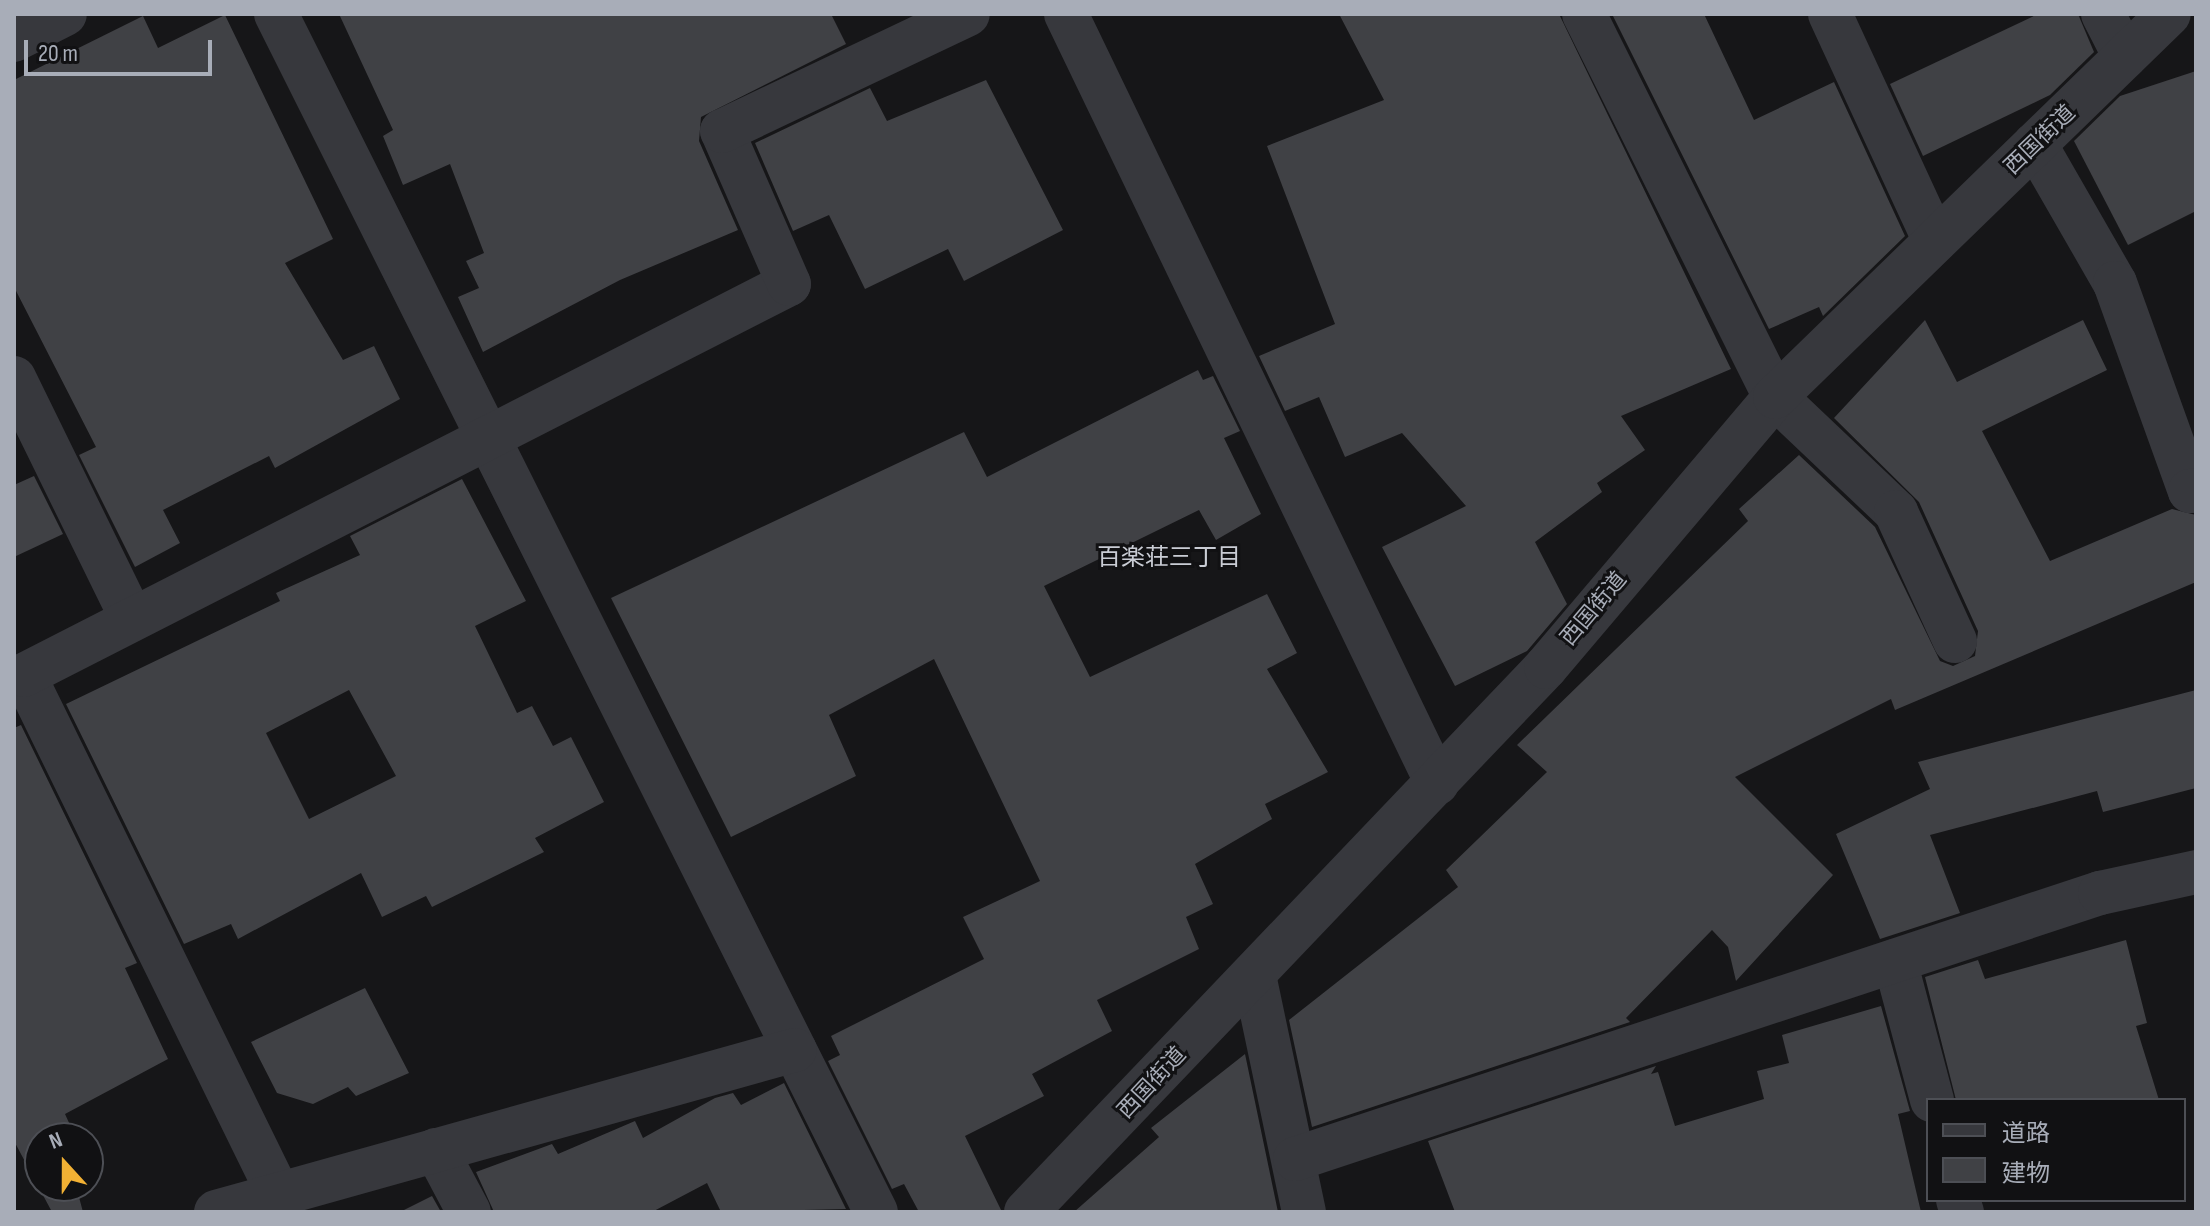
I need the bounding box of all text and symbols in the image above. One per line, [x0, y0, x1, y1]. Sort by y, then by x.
scale bar [28, 24, 216, 74]
text: 20 m [38, 39, 78, 68]
street label: 西国街道 [1999, 100, 2081, 180]
district label: 百楽荘三丁目 [1097, 544, 1241, 572]
street label: 西国街道 [1556, 567, 1632, 651]
street label: 西国街道 [1112, 1042, 1192, 1124]
legend [1926, 1098, 2186, 1202]
text: 道路 [2002, 1119, 2050, 1148]
north arrow [24, 1122, 104, 1202]
text: N [46, 1126, 66, 1156]
text: 建物 [2002, 1159, 2050, 1188]

